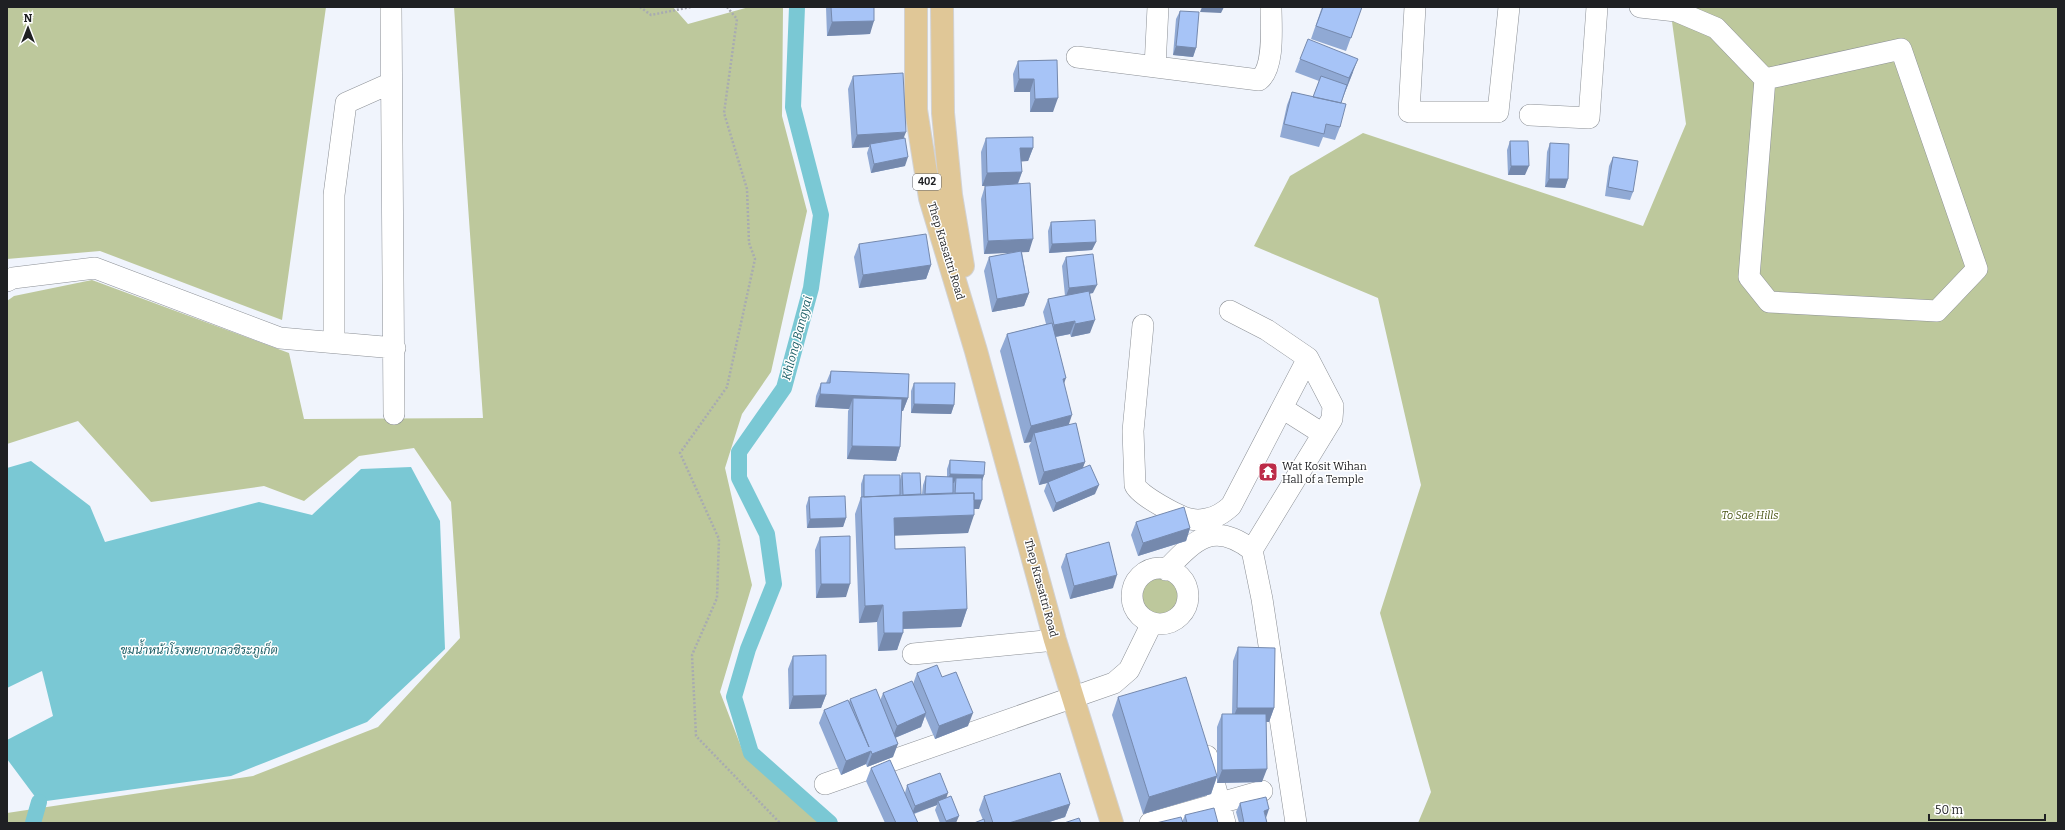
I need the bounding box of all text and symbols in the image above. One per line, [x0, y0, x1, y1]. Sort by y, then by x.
north arrow [8, 8, 48, 48]
text: N [24, 12, 33, 25]
road number: 402 [913, 174, 941, 190]
street label: Thep Krasattri Road [925, 201, 967, 302]
water label: Khlong Bangyai [779, 294, 815, 382]
place label: Wat Kosit Wihan Hall of a Temple [1282, 460, 1367, 486]
temple icon: Wat Kosit Wihan Hall of a Temple [1257, 461, 1279, 483]
park label: To Sae Hills [1721, 509, 1779, 522]
street label: Thep Krasattri Road [1022, 537, 1061, 639]
water label: ขุมน้ำหน้าโรงพยาบาลวชิระภูเก็ต [120, 639, 278, 659]
scale bar [1929, 796, 2045, 822]
text: 50 m [1935, 803, 1964, 817]

